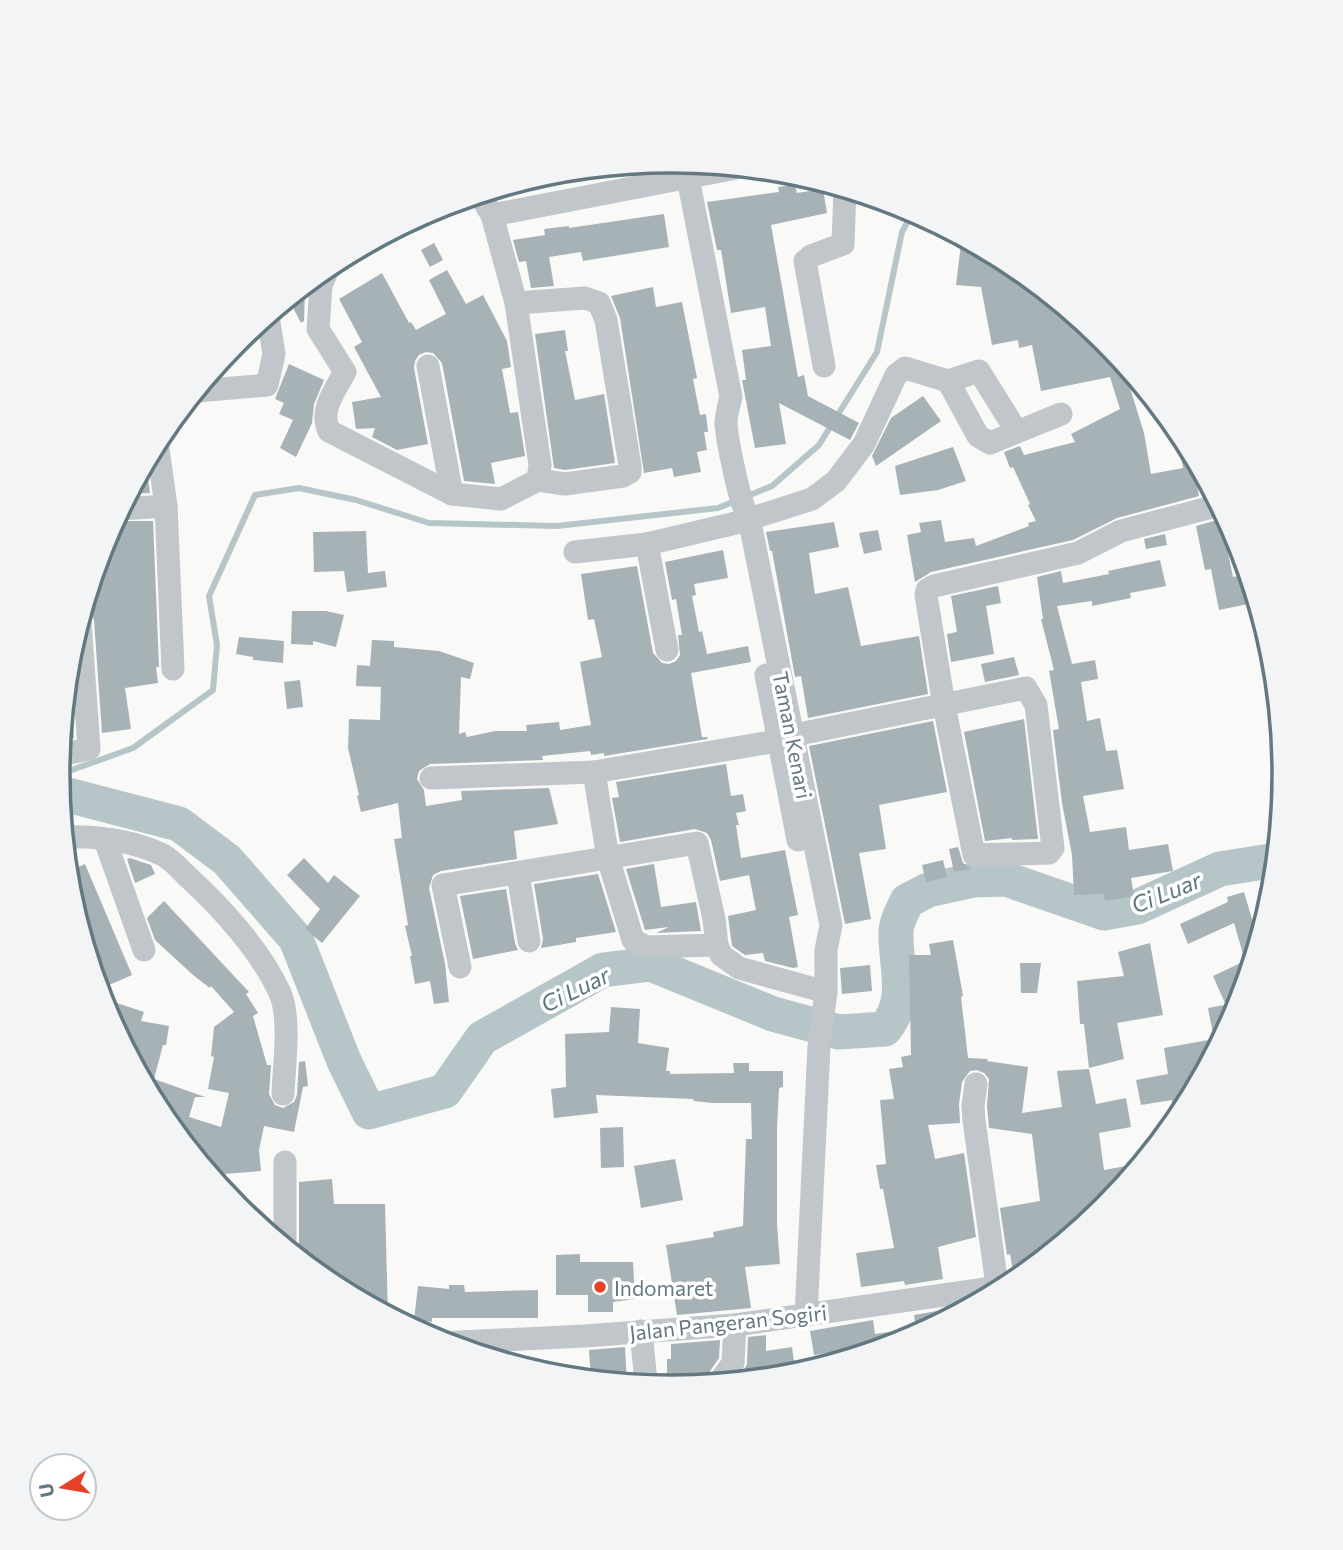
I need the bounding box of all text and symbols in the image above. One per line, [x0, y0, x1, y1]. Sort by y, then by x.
street label: Taman Kenari [768, 669, 818, 801]
water label: Ci Luar [1127, 865, 1206, 919]
water label: Ci Luar [536, 960, 615, 1018]
place label: Indomaret [614, 1275, 713, 1300]
marker: Indomaret [592, 1279, 608, 1295]
street label: Jalan Pangeran Sogiri [628, 1299, 828, 1345]
north arrow [28, 1452, 98, 1522]
text: U [33, 1481, 58, 1499]

